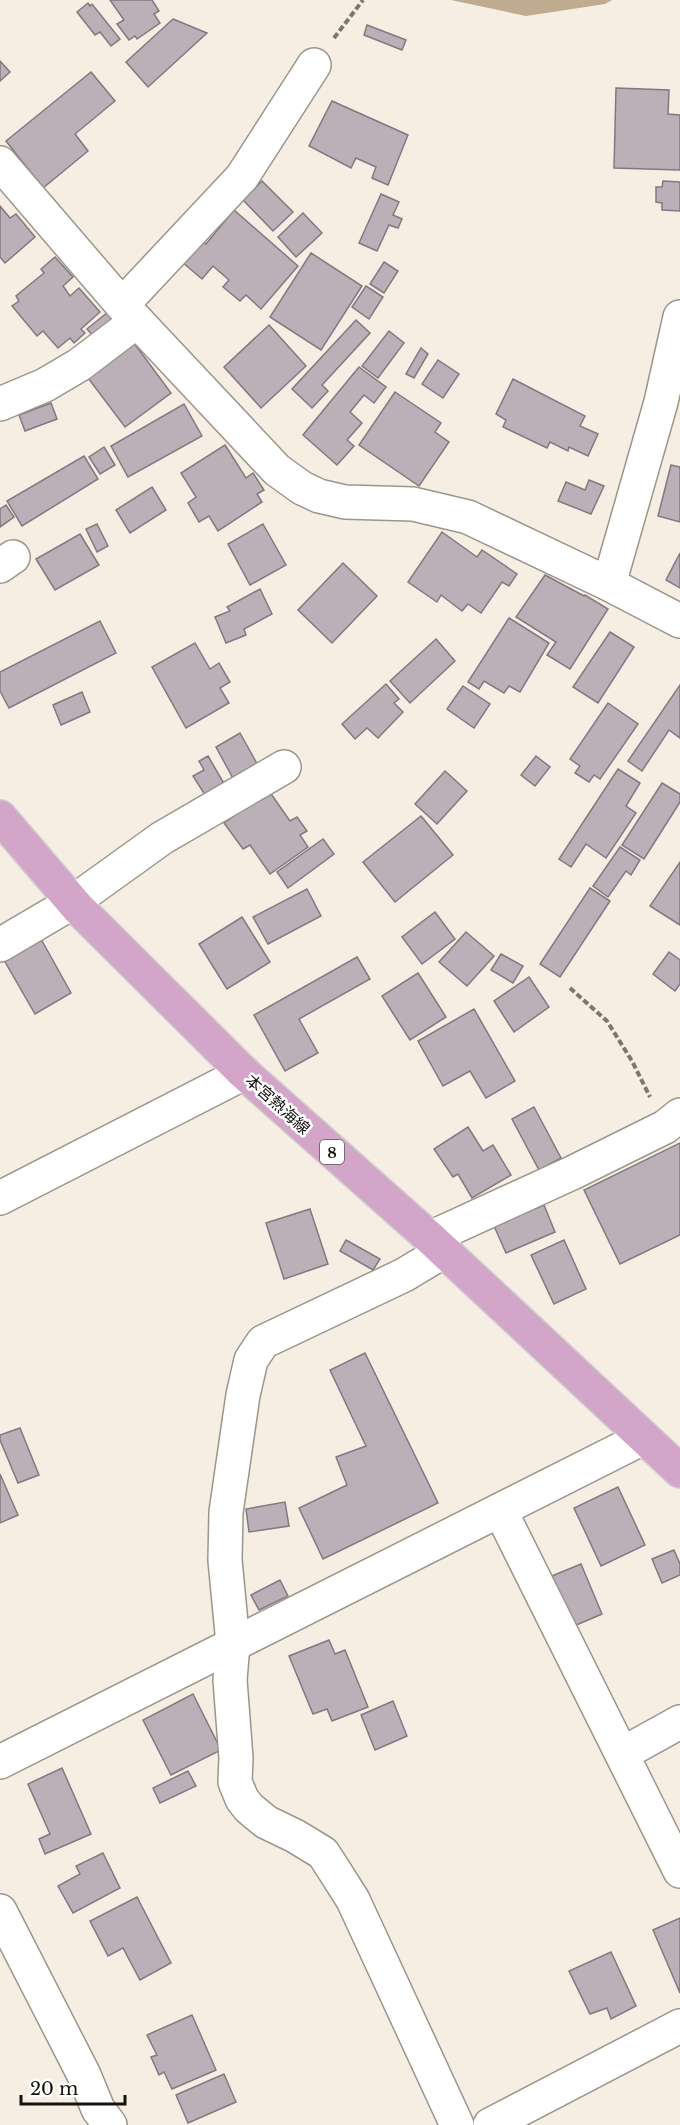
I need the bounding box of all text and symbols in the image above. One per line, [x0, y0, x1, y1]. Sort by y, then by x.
street label: 本宮熱海線 [242, 1070, 314, 1138]
road number: 8 [320, 1140, 344, 1164]
scale bar [21, 2068, 124, 2106]
text: 20 m [30, 2078, 78, 2100]

